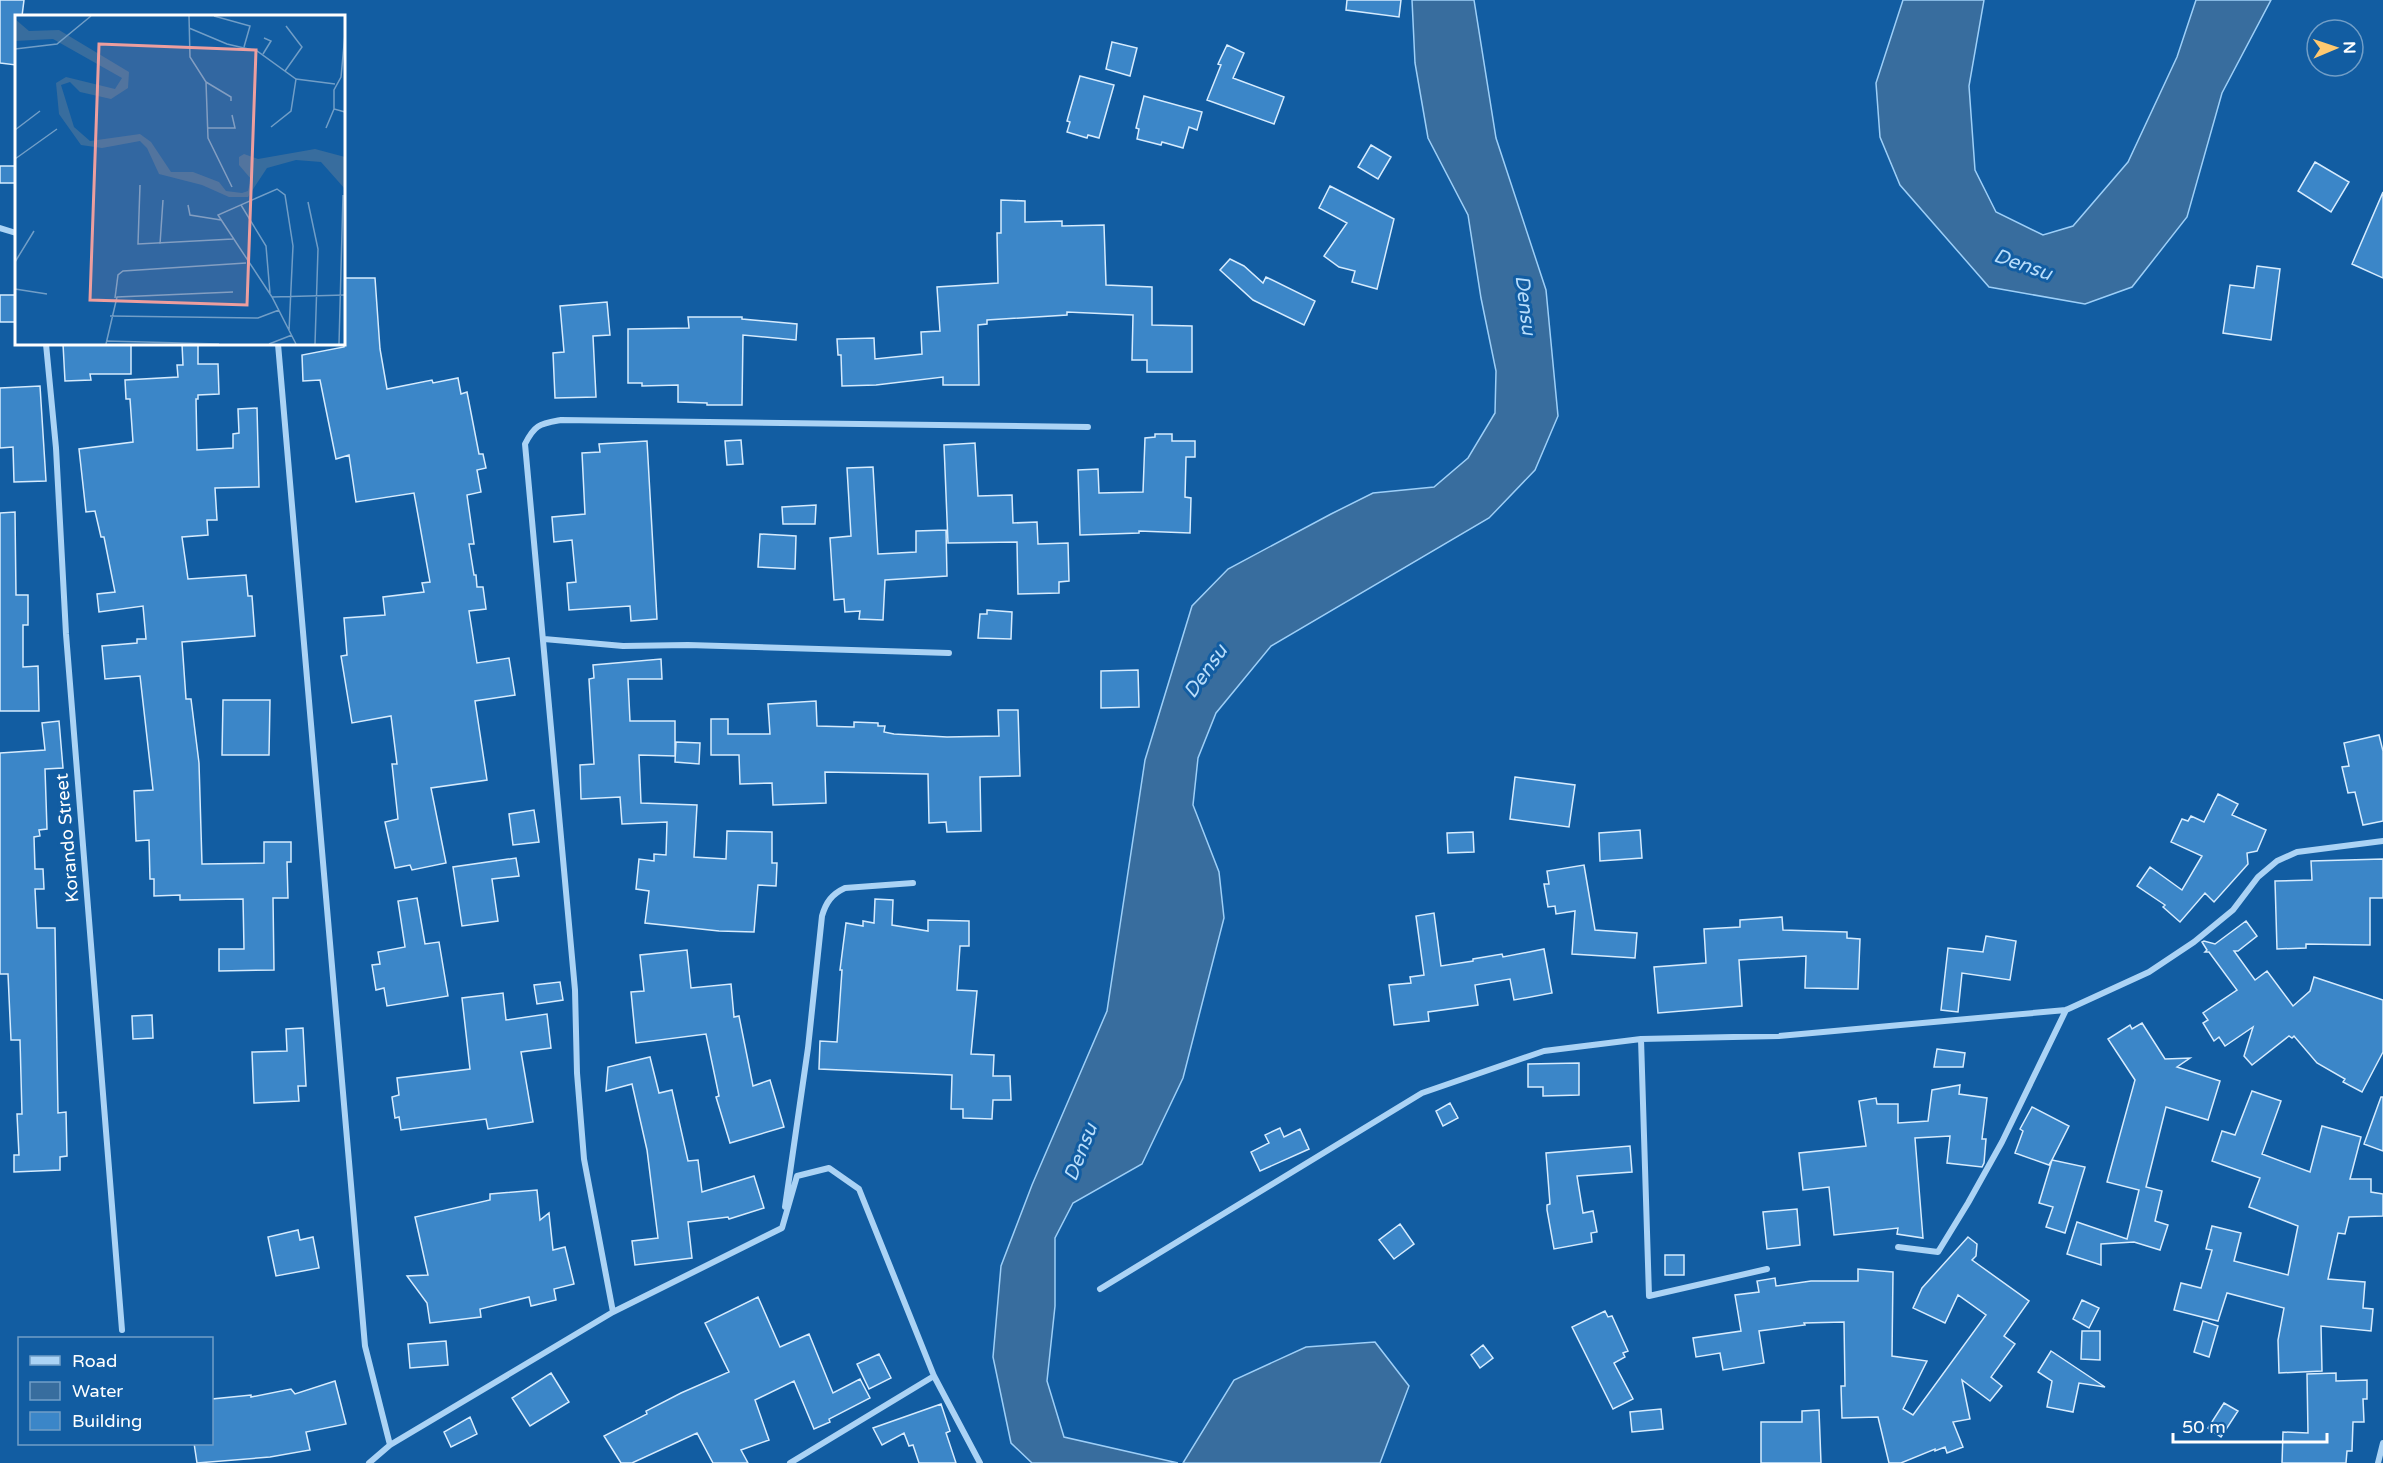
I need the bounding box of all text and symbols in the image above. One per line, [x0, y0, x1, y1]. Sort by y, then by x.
inset map [15, 15, 345, 345]
north arrow [2305, 18, 2365, 78]
text: N [2339, 41, 2359, 54]
water label: Densu [1990, 244, 2057, 287]
water label: Densu [1509, 274, 1541, 338]
water label: Densu [1179, 639, 1234, 703]
street label: Korando Street [50, 772, 84, 903]
water label: Densu [1059, 1118, 1104, 1185]
legend [18, 1337, 213, 1445]
text: Road [72, 1350, 117, 1372]
text: Water [72, 1380, 123, 1402]
scale bar [2173, 1406, 2328, 1444]
text: Building [72, 1410, 142, 1432]
text: 50 m [2182, 1416, 2226, 1438]

